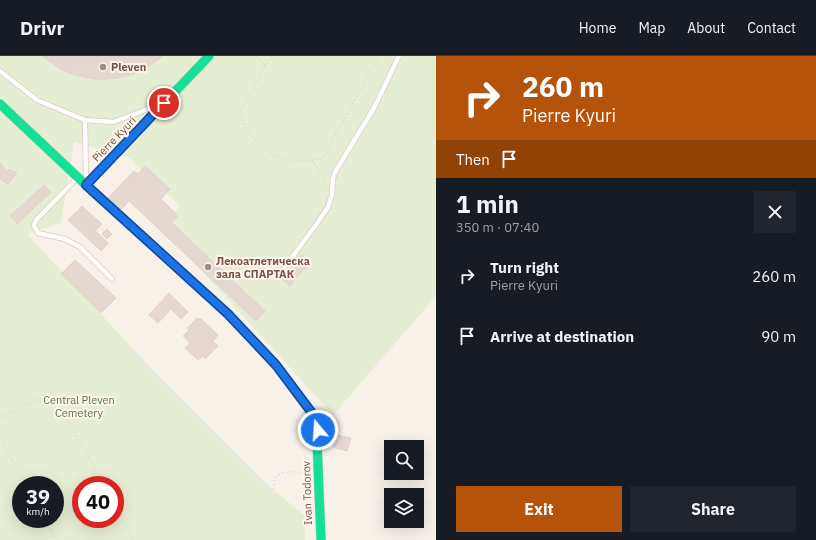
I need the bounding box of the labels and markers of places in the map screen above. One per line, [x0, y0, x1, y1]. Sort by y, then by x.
place label: Pleven [111, 60, 146, 74]
marker: Pleven [98, 62, 108, 72]
pin [147, 86, 181, 120]
place label: Лекоатлетическа зала СПАРТАК [216, 254, 310, 281]
marker: Лекоатлетическа зала СПАРТАК [203, 262, 213, 272]

